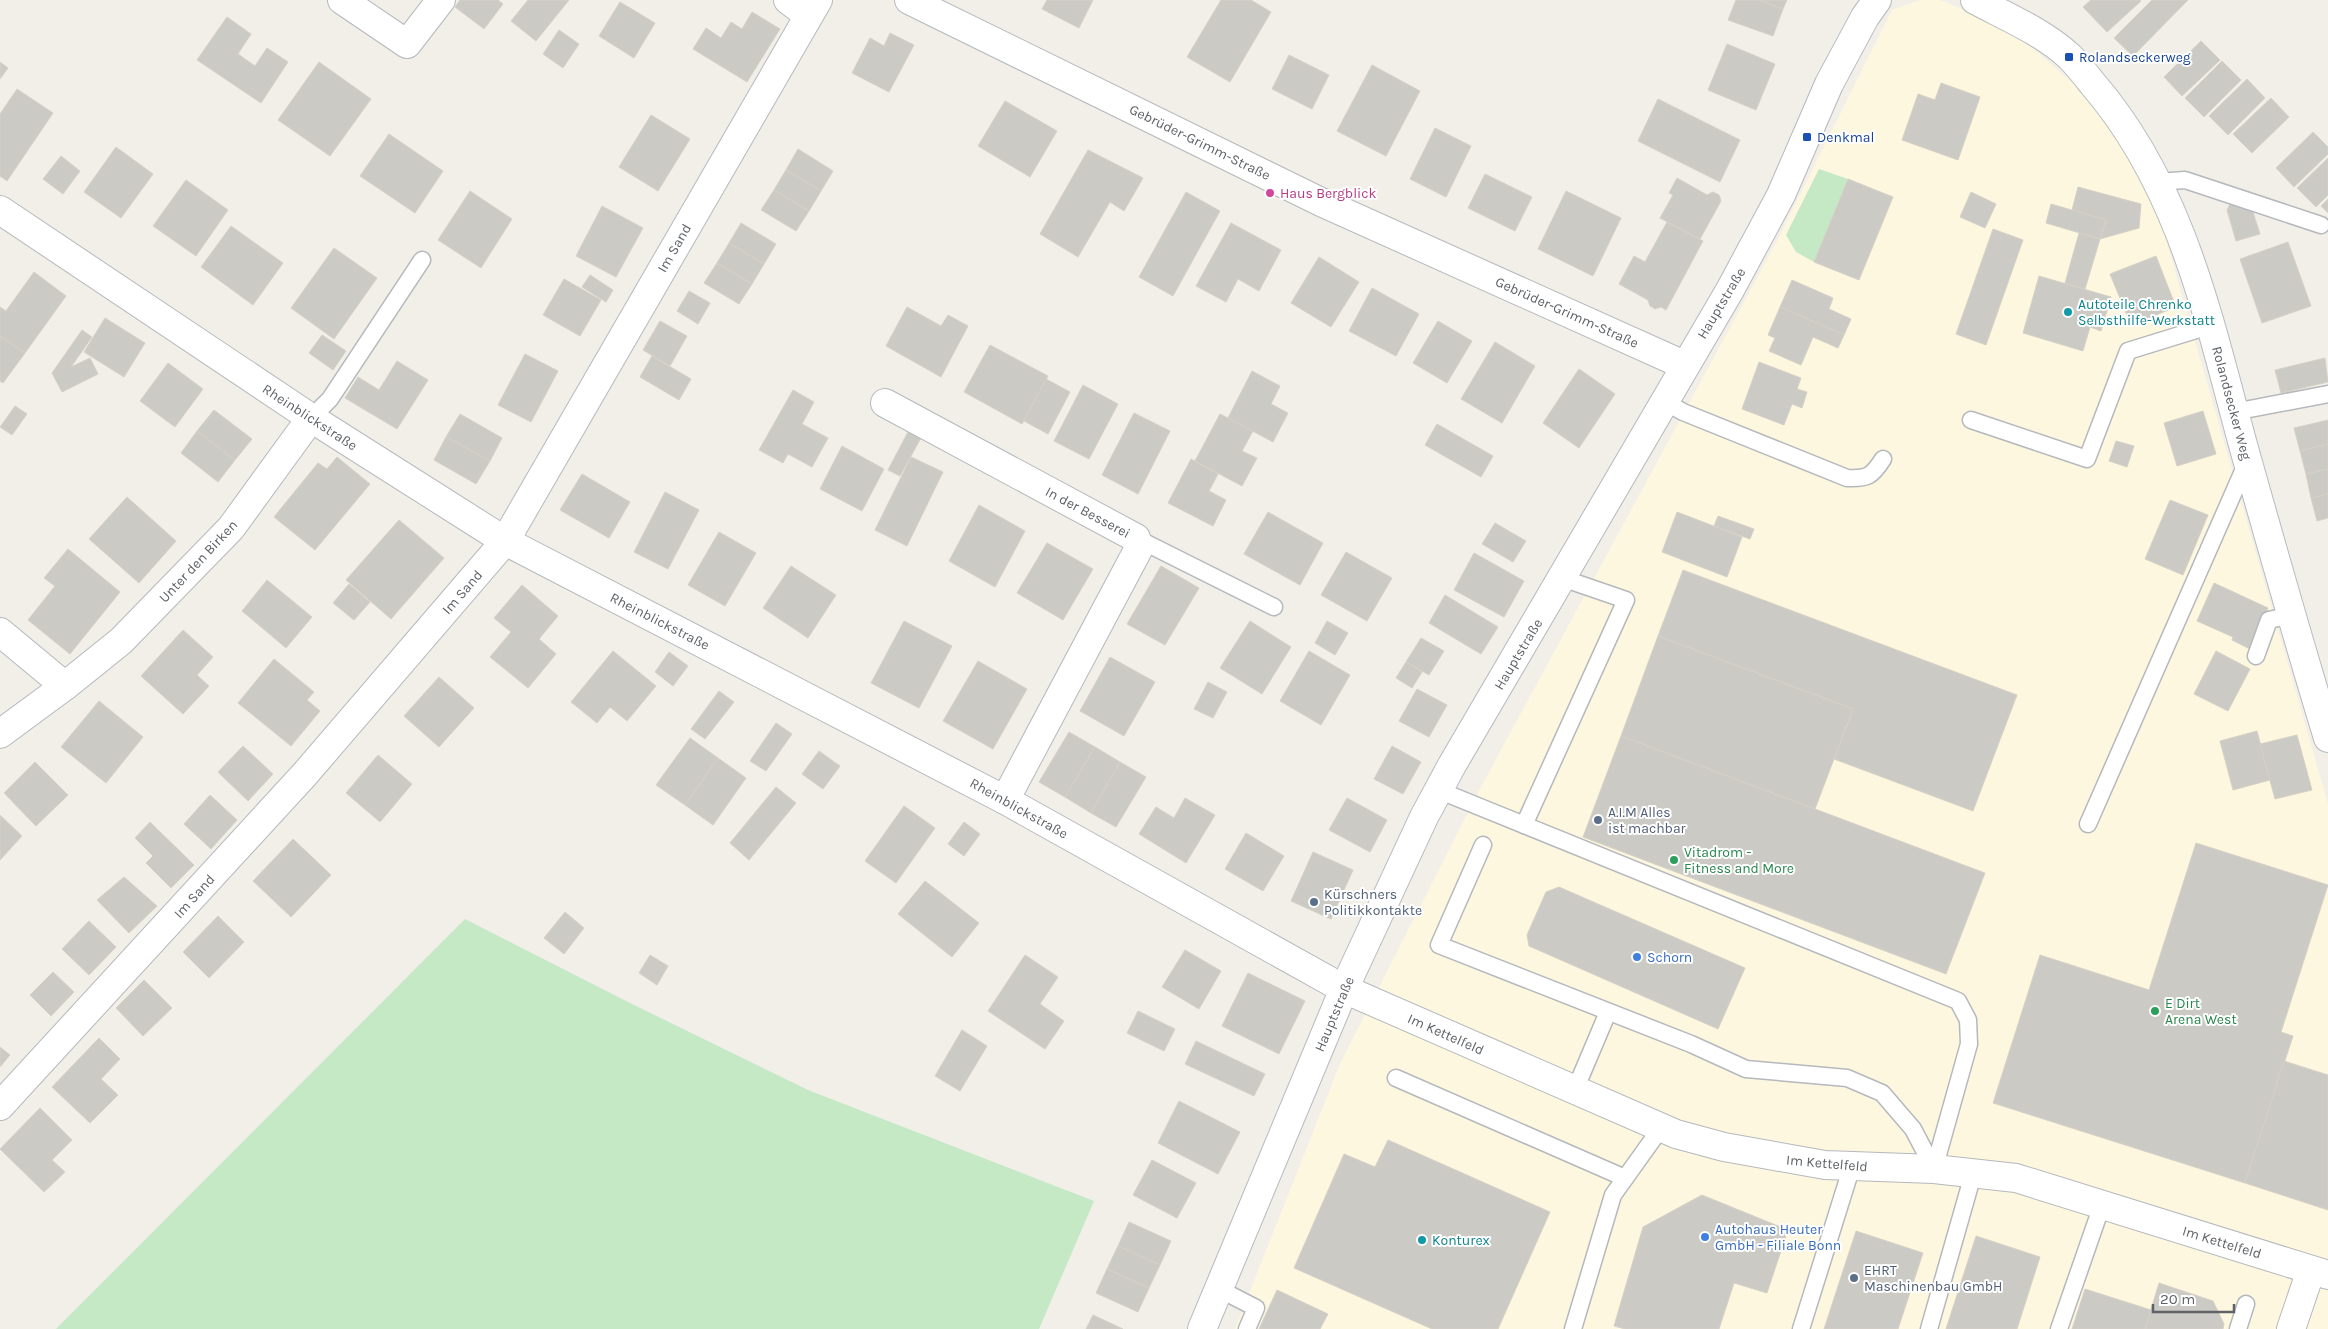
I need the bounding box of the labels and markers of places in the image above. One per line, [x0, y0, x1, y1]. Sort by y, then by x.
place label: Rolandseckerweg [2079, 49, 2191, 66]
marker: Rolandseckerweg [2063, 51, 2075, 63]
place label: Denkmal [1817, 129, 1875, 146]
marker: Denkmal [1801, 131, 1813, 143]
place label: Haus Bergblick [1280, 185, 1376, 202]
marker: Haus Bergblick [1264, 187, 1276, 199]
place label: Autoteile Chrenko Selbsthilfe-Werkstatt [2078, 296, 2215, 329]
marker: Autoteile Chrenko Selbsthilfe-Werkstatt [2062, 306, 2074, 318]
place label: A.I.M Alles ist machbar [1608, 804, 1687, 837]
marker: A.I.M Alles ist machbar [1592, 814, 1604, 826]
place label: Vitadrom - Fitness and More [1684, 844, 1794, 877]
marker: Vitadrom - Fitness and More [1668, 854, 1680, 866]
place label: Kürschners Politikkontakte [1324, 886, 1422, 919]
marker: Kürschners Politikkontakte [1308, 896, 1320, 908]
place label: Schorn [1647, 949, 1692, 966]
marker: Schorn [1631, 951, 1643, 963]
place label: E Dirt Arena West [2165, 995, 2237, 1028]
marker: E Dirt Arena West [2149, 1005, 2161, 1017]
place label: Autohaus Heuter GmbH - Filiale Bonn [1715, 1221, 1841, 1254]
marker: Autohaus Heuter GmbH - Filiale Bonn [1699, 1231, 1711, 1243]
place label: Konturex [1432, 1232, 1490, 1249]
marker: Konturex [1416, 1234, 1428, 1246]
place label: EHRT Maschinenbau GmbH [1864, 1262, 2002, 1295]
marker: EHRT Maschinenbau GmbH [1848, 1272, 1860, 1284]

